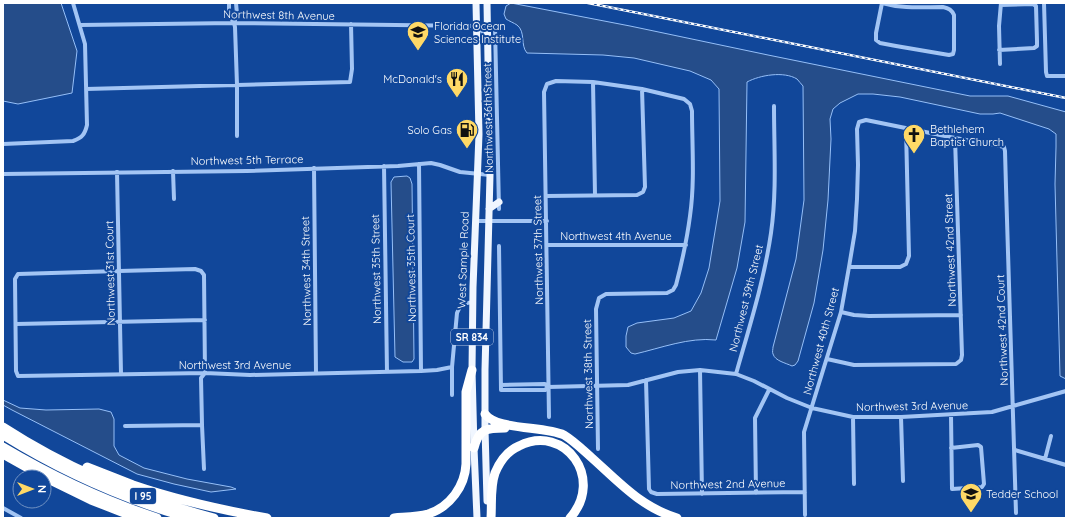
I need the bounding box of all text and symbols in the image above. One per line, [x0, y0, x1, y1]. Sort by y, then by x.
street label: Northwest 8th Avenue [223, 7, 335, 23]
school or university icon: Florida Ocean Sciences Institute [405, 19, 431, 52]
place label: Florida Ocean Sciences Institute [434, 19, 521, 46]
street label: Northwest 36th Street [480, 63, 496, 173]
restaurant icon: McDonald's [444, 66, 470, 99]
place label: McDonald's [383, 72, 442, 86]
fuel station icon: Solo Gas [454, 117, 480, 150]
church icon: Bethlehem Baptist Church [901, 122, 927, 155]
place label: Bethlehem Baptist Church [930, 122, 1004, 149]
place label: Solo Gas [407, 123, 452, 137]
street label: Northwest 5th Terrace [191, 152, 303, 168]
street label: Northwest 42nd Street [941, 193, 959, 307]
street label: Northwest 37th Street [530, 195, 546, 305]
street label: West Sample Road [454, 211, 472, 309]
street label: Northwest 35th Street [368, 214, 384, 324]
street label: Northwest 35th Court [403, 214, 419, 322]
street label: Northwest 34th Street [298, 216, 314, 326]
street label: Northwest 31st Court [102, 220, 118, 326]
street label: Northwest 4th Avenue [560, 229, 672, 243]
street label: Northwest 39th Street [726, 243, 766, 353]
street label: Northwest 42nd Court [993, 274, 1011, 386]
street label: Northwest 40th Street [800, 286, 842, 396]
street label: Northwest 38th Street [580, 319, 596, 429]
road number: SR 834 [451, 329, 493, 345]
street label: Northwest 3rd Avenue [179, 358, 291, 372]
street label: Northwest 3rd Avenue [856, 398, 968, 414]
north arrow [12, 469, 52, 509]
street label: Northwest 2nd Avenue [670, 476, 786, 492]
school or university icon: Tedder School [958, 481, 984, 514]
text: N [35, 485, 49, 493]
place label: Tedder School [986, 487, 1058, 501]
road number: I 95 [130, 488, 156, 504]

